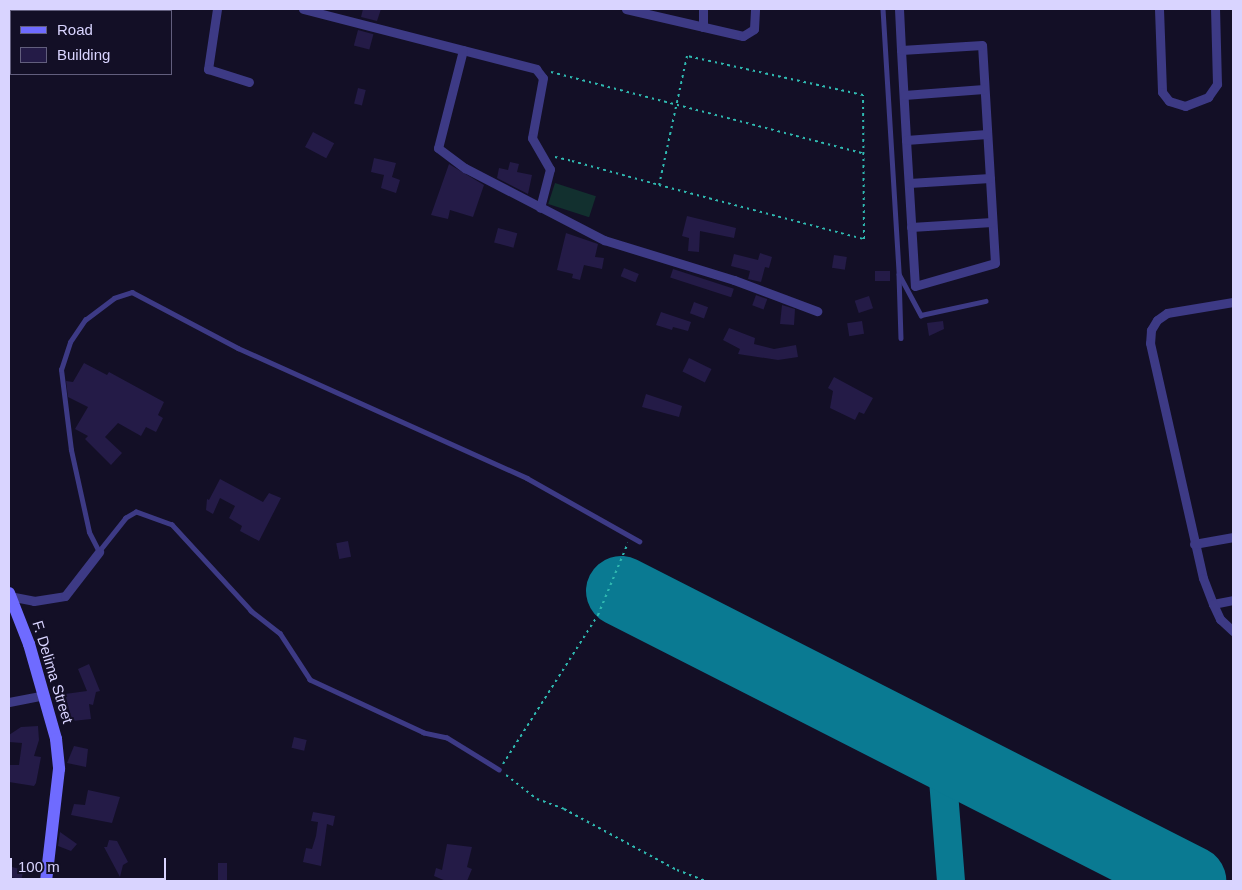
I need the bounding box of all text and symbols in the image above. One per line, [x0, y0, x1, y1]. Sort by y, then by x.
legend [10, 10, 172, 75]
text: Road [57, 21, 93, 38]
text: Building [57, 46, 110, 63]
street label: F. Delima Street [29, 618, 77, 726]
scale bar [12, 848, 169, 880]
text: 100 m [18, 858, 60, 875]

